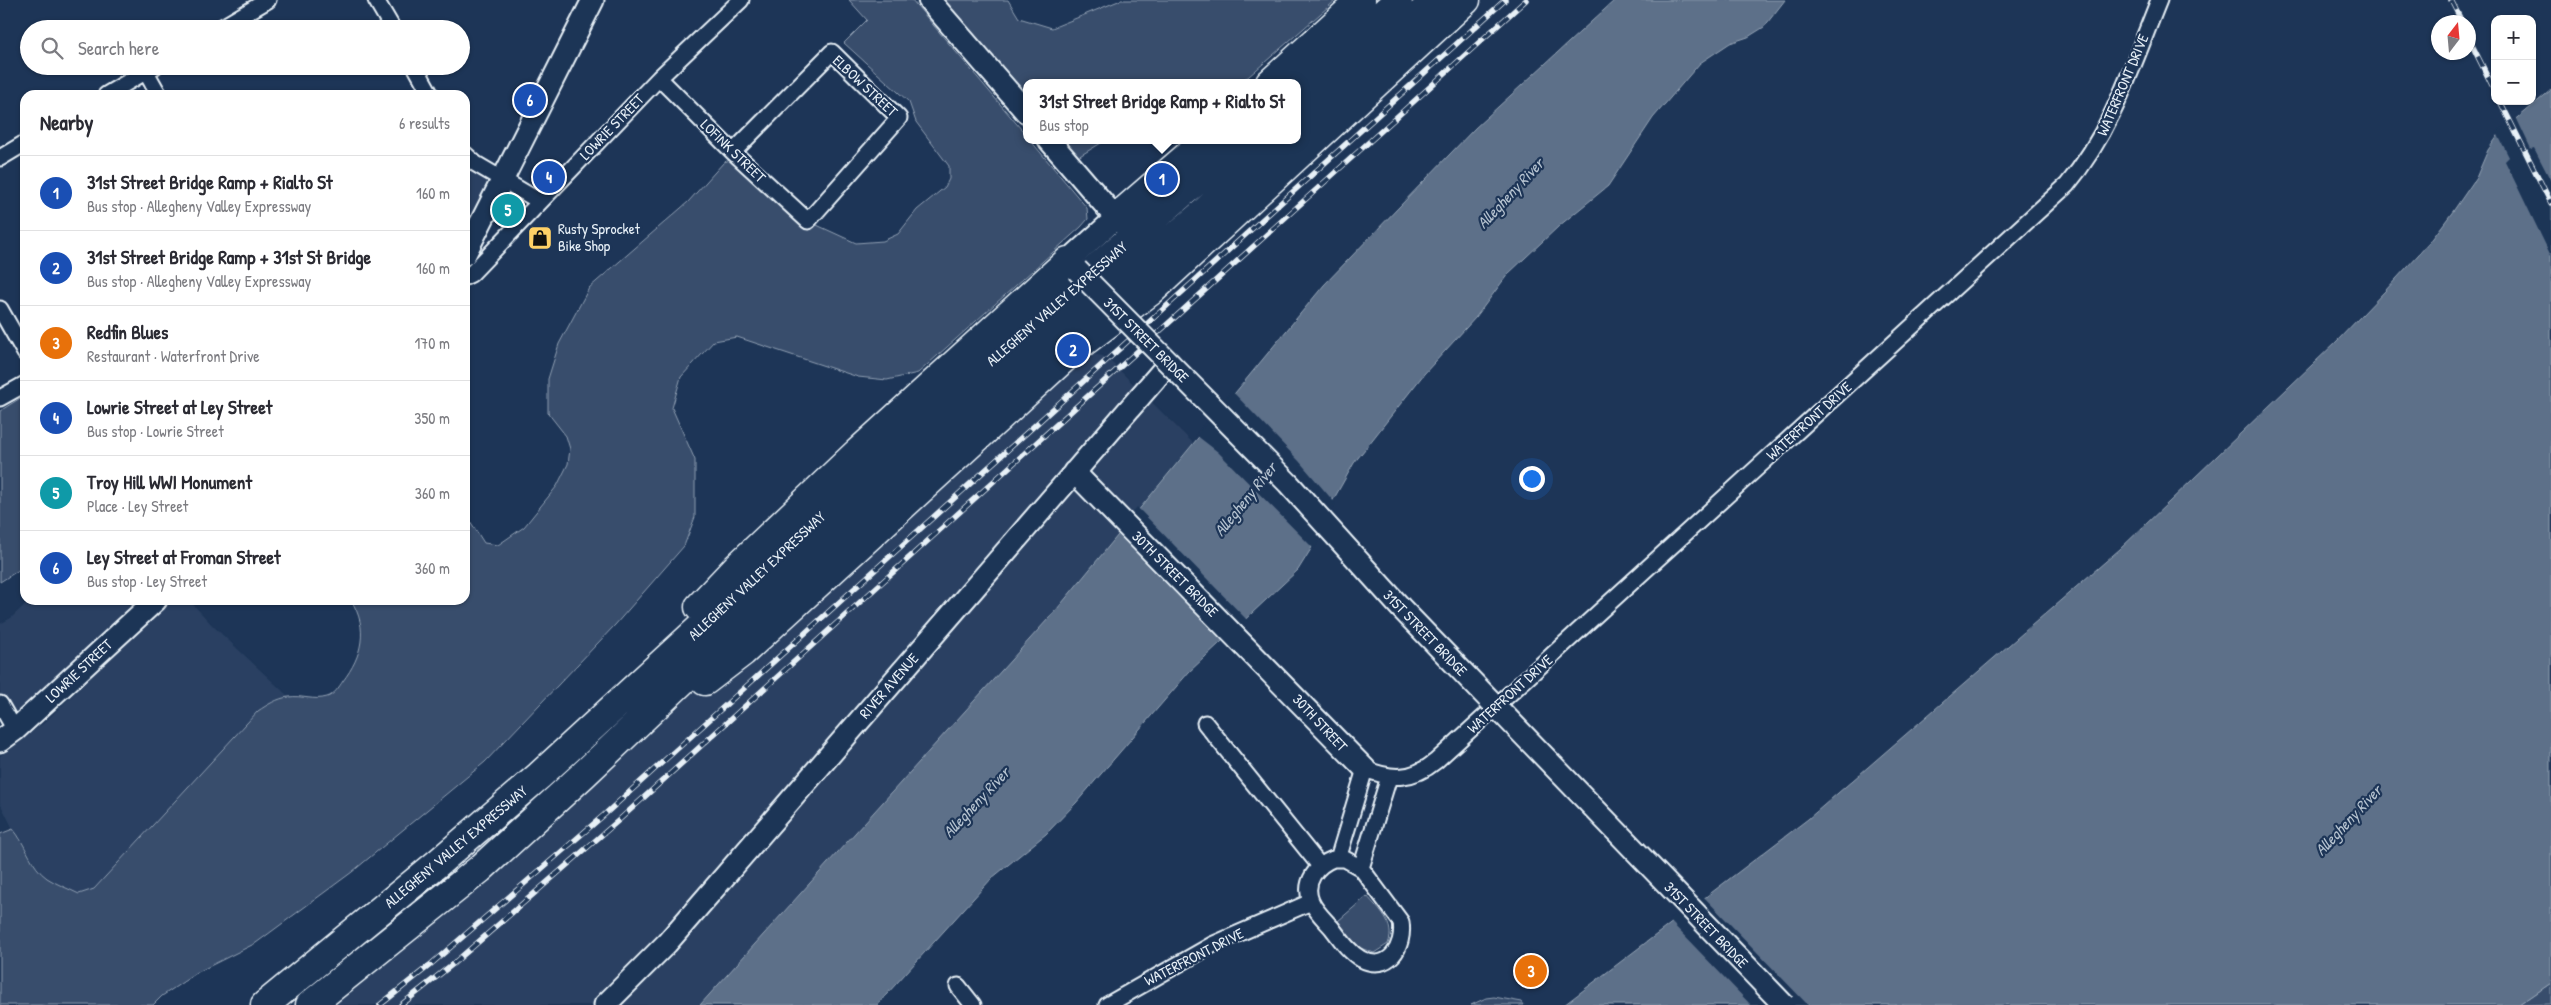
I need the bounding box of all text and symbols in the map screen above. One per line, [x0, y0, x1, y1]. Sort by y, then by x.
north arrow [2431, 15, 2476, 60]
map controls [2491, 15, 2536, 105]
button: + [2491, 15, 2536, 60]
search box [20, 20, 470, 75]
street label: WATERFRONT DRIVE [2092, 30, 2154, 139]
icon: search [38, 34, 66, 62]
text: Search here [78, 35, 159, 61]
street label: ELBOW STREET [828, 50, 903, 122]
button: − [2491, 60, 2536, 105]
popup [1023, 79, 1301, 144]
pin: 6 [514, 81, 546, 119]
street label: LOWRIE STREET [575, 88, 649, 164]
text: 31st Street Bridge Ramp + Rialto St [1039, 88, 1285, 114]
text: Nearby [40, 108, 93, 137]
text: 6 results [399, 112, 450, 134]
street label: LOFINK STREET [696, 114, 771, 188]
text: Bus stop [1039, 114, 1089, 136]
water label: Allegheny River [1472, 152, 1550, 233]
pin: 4 [533, 158, 565, 196]
pin: 1 [1146, 160, 1178, 198]
text: 31st Street Bridge Ramp + Rialto St [87, 169, 332, 195]
text: 1 [53, 182, 59, 204]
text: 160 m [416, 182, 450, 204]
pin: 5 [492, 191, 524, 229]
text: Bus stop · Allegheny Valley Expressway [87, 195, 311, 217]
place label: Rusty Sprocket Bike Shop [558, 218, 641, 256]
shop icon: Rusty Sprocket Bike Shop [527, 225, 553, 251]
street label: ALLEGHENY VALLEY EXPRESSWAY [982, 236, 1132, 371]
text: 31st Street Bridge Ramp + 31st St Bridge [87, 244, 371, 270]
text: 2 [52, 257, 60, 279]
text: 160 m [416, 257, 450, 279]
text: Bus stop · Allegheny Valley Expressway [87, 270, 311, 292]
street label: 31ST STREET BRIDGE [1099, 292, 1194, 387]
text: Redfin Blues [87, 319, 168, 345]
pin: 2 [1057, 331, 1089, 369]
text: 3 [52, 332, 60, 354]
text: 170 m [415, 332, 450, 354]
text: Restaurant · Waterfront Drive [87, 345, 260, 367]
street label: WATERFRONT DRIVE [1761, 376, 1856, 465]
text: Lowrie Street at Ley Street [87, 394, 272, 420]
text: 4 [53, 407, 59, 429]
text: 350 m [414, 407, 450, 429]
text: Bus stop · Lowrie Street [87, 420, 224, 442]
water label: Allegheny River [1209, 456, 1283, 540]
your location [1519, 466, 1545, 492]
text: Troy Hill WWI Monument [87, 469, 252, 495]
text: 5 [53, 482, 59, 504]
text: 360 m [415, 482, 450, 504]
text: Place · Ley Street [87, 495, 188, 517]
street label: ALLEGHENY VALLEY EXPRESSWAY [683, 506, 830, 645]
street label: 30TH STREET BRIDGE [1128, 526, 1223, 622]
text: Ley Street at Froman Street [87, 544, 281, 570]
text: 6 [53, 557, 59, 579]
text: 360 m [415, 557, 450, 579]
text: Bus stop · Ley Street [87, 570, 207, 592]
street label: 31ST STREET BRIDGE [1379, 585, 1472, 681]
street label: LOWRIE STREET [41, 633, 117, 707]
street label: RIVER AVENUE [854, 648, 923, 723]
street label: WATERFRONT DRIVE [1462, 649, 1557, 738]
street label: 30TH STREET [1288, 689, 1353, 757]
water label: Allegheny River [938, 761, 1016, 842]
water label: Allegheny River [2310, 779, 2388, 860]
street label: ALLEGHENY VALLEY EXPRESSWAY [380, 780, 532, 913]
street label: 31ST STREET BRIDGE [1660, 877, 1753, 973]
street label: WATERFRONT DRIVE [1141, 922, 1247, 991]
pin: 3 [1515, 952, 1547, 990]

